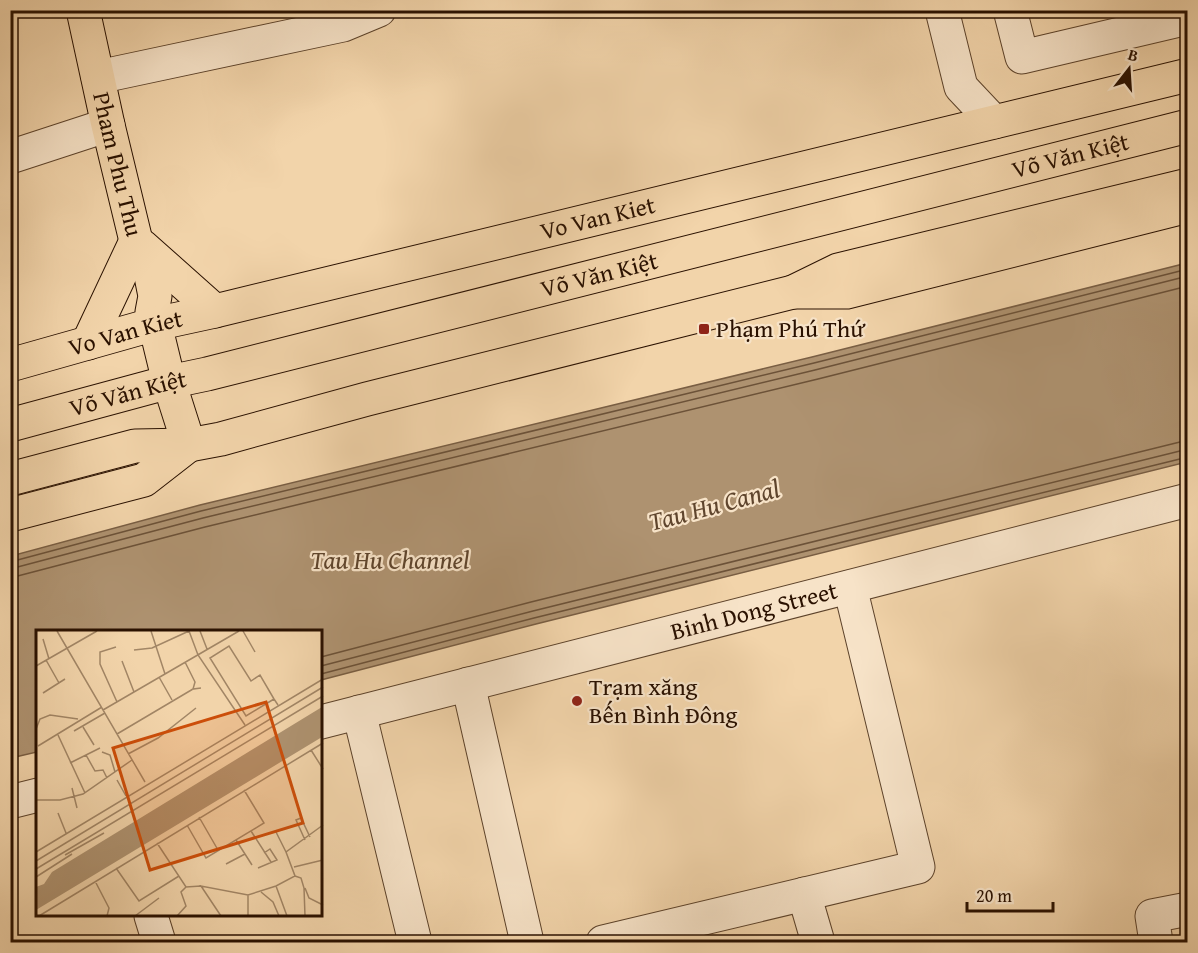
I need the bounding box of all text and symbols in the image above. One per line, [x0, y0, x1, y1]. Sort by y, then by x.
north arrow [1099, 39, 1159, 99]
text: B [1125, 42, 1142, 68]
street label: Pham Phu Thu [84, 89, 152, 240]
street label: Võ Văn Kiệt [1008, 123, 1133, 187]
street label: Vo Van Kiet [537, 187, 659, 248]
street label: Võ Văn Kiệt [537, 243, 662, 306]
street label: Vo Van Kiet [64, 300, 186, 365]
place label: Phạm Phú Thứ [716, 311, 866, 346]
marker: Phạm Phú Thứ [697, 322, 711, 336]
street label: Võ Văn Kiệt [65, 361, 190, 425]
water label: Tau Hu Canal [644, 468, 784, 541]
water label: Tau Hu Channel [311, 540, 469, 579]
street label: Binh Dong Street [667, 572, 842, 649]
inset map [36, 630, 322, 917]
place label: Trạm xăng Bến Bình Đông [589, 669, 738, 732]
marker: Trạm xăng Bến Bình Đông [570, 694, 584, 708]
scale bar [967, 875, 1052, 913]
text: 20 m [976, 882, 1012, 909]

